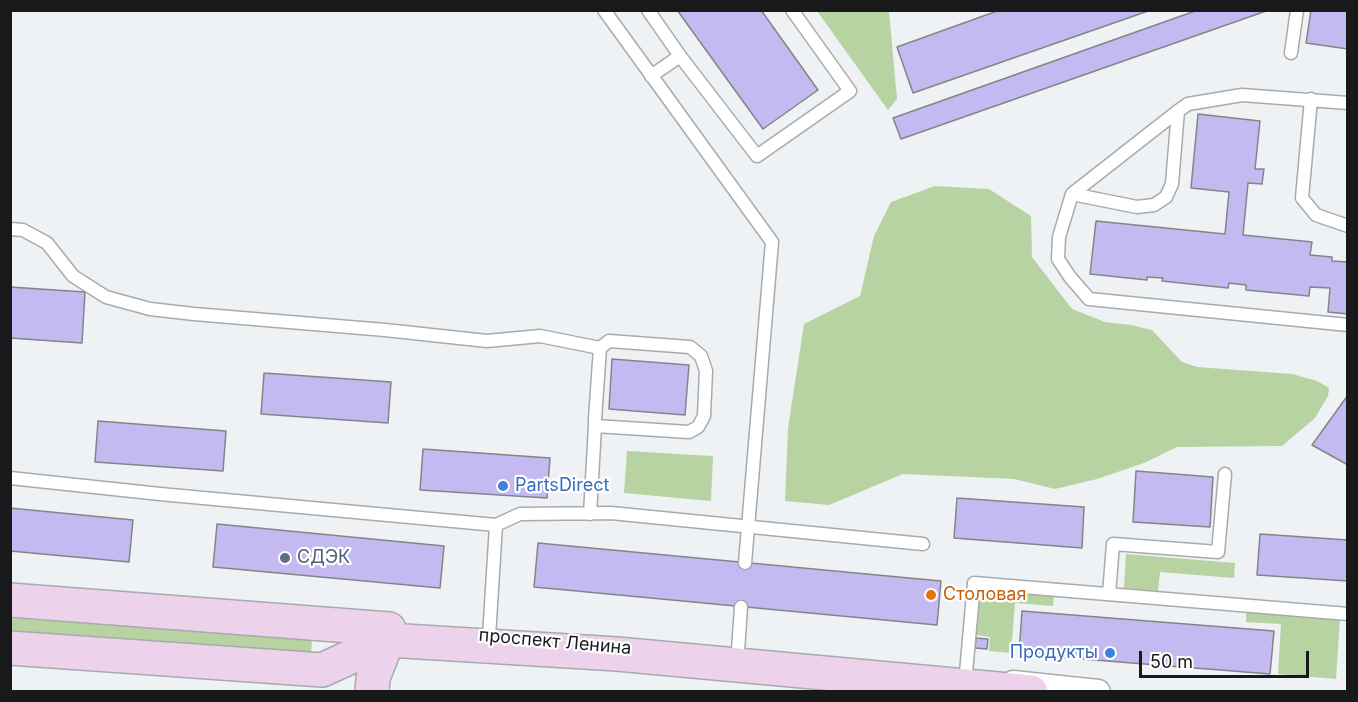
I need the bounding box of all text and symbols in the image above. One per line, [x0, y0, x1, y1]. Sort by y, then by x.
place label: PartsDirect [515, 475, 609, 497]
marker: PartsDirect [496, 479, 510, 493]
place label: СДЭК [297, 547, 350, 569]
marker: СДЭК [278, 551, 292, 565]
place label: Столовая [943, 584, 1026, 606]
marker: Столовая [924, 588, 938, 602]
street label: проспект Ленина [478, 625, 632, 659]
scale bar [1142, 639, 1312, 677]
place label: Продукты [1010, 642, 1098, 664]
marker: Продукты [1103, 646, 1117, 660]
text: 50 m [1150, 651, 1193, 672]

